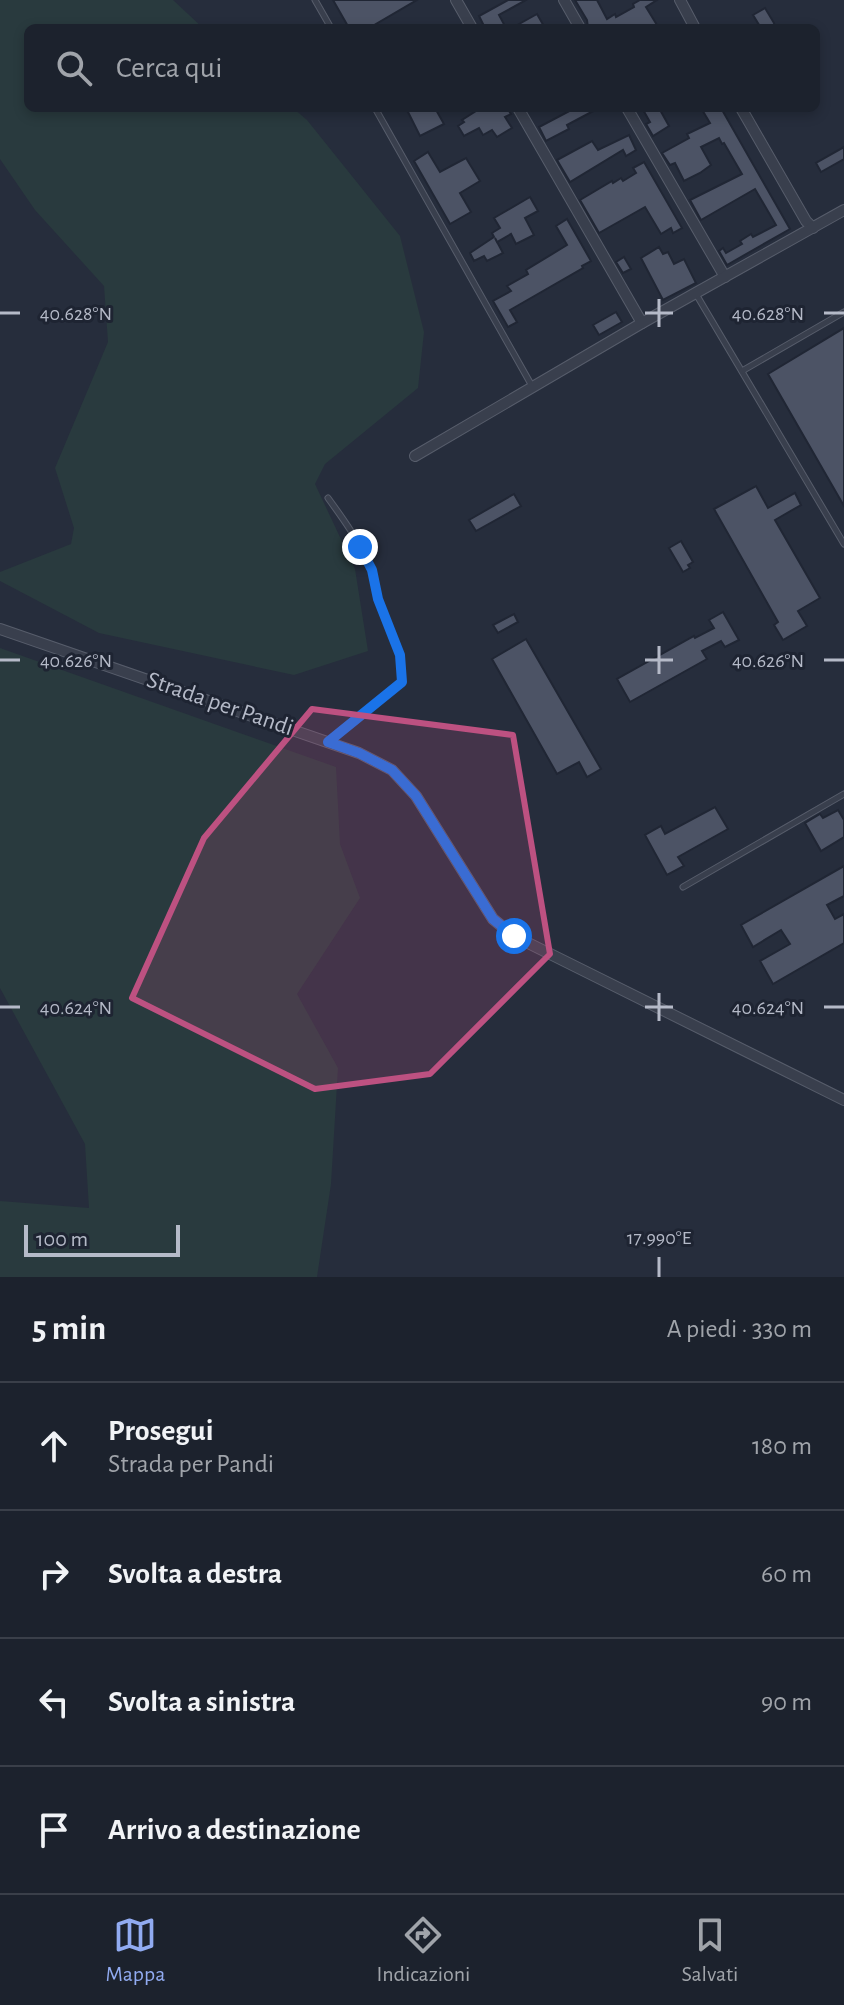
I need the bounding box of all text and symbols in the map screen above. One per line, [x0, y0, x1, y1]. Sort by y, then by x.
search box [24, 24, 820, 112]
icon: search [52, 46, 96, 90]
text: Cerca qui [116, 53, 222, 83]
text: 40.628°N [40, 304, 112, 324]
text: 40.628°N [732, 304, 804, 324]
route end [342, 529, 378, 565]
text: 40.626°N [40, 651, 112, 671]
text: 40.626°N [732, 651, 804, 671]
street label: Strada per Pandi [144, 668, 296, 740]
route start [496, 918, 532, 954]
text: 40.624°N [40, 998, 112, 1018]
text: 40.624°N [732, 998, 804, 1018]
scale bar [24, 1221, 180, 1257]
text: 100 m [36, 1228, 88, 1250]
text: 17.990°E [627, 1228, 692, 1248]
text: 5 min [32, 1312, 106, 1346]
text: A piedi · 330 m [667, 1316, 812, 1342]
text: Prosegui [108, 1416, 214, 1446]
icon: ahead [32, 1424, 76, 1468]
text: 180 m [752, 1433, 812, 1459]
text: Strada per Pandi [108, 1451, 274, 1477]
icon: right [32, 1552, 76, 1596]
text: Svolta a destra [108, 1559, 282, 1589]
text: 60 m [761, 1561, 812, 1587]
icon: left [32, 1680, 76, 1724]
text: Svolta a sinistra [108, 1687, 295, 1717]
text: 90 m [761, 1689, 812, 1715]
icon: arrive [32, 1808, 76, 1852]
text: Arrivo a destinazione [108, 1815, 361, 1845]
tab: Mappa [106, 1913, 165, 1987]
tab: Indicazioni [377, 1913, 470, 1987]
tab: Salvati [681, 1913, 738, 1987]

